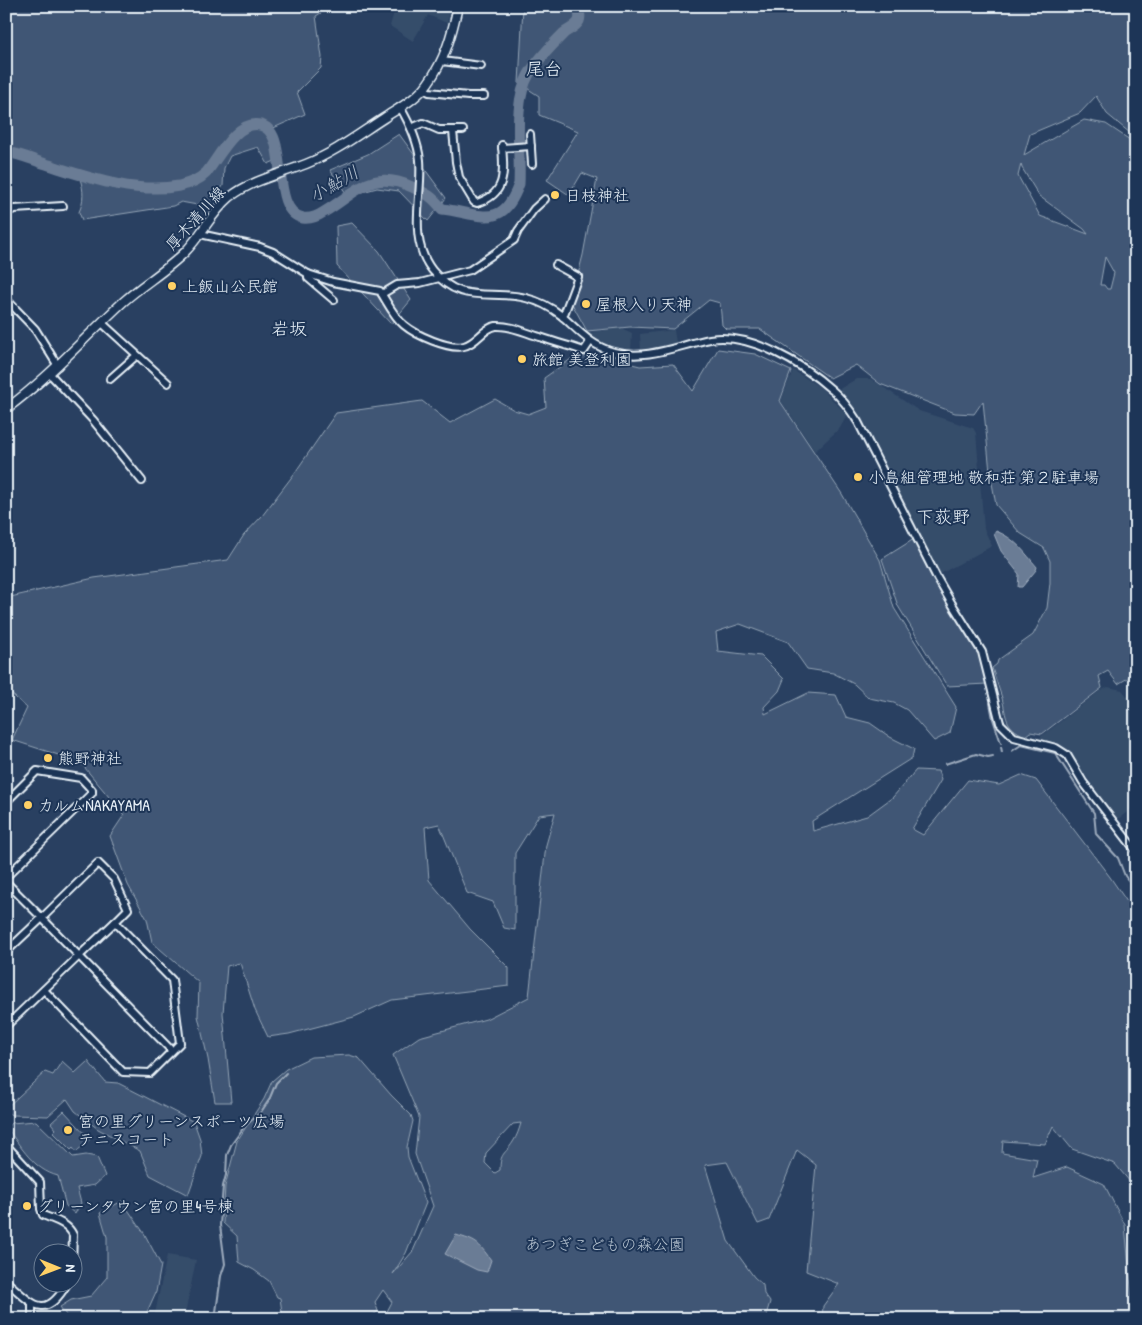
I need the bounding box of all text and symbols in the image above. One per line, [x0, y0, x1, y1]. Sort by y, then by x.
district label: 尾台 [526, 56, 562, 81]
water label: 小鮎川 [304, 159, 363, 208]
street label: 厚木清川線 [160, 181, 230, 255]
place label: 日枝神社 [565, 184, 629, 206]
marker: 日枝神社 [549, 189, 561, 201]
place label: 上飯山公民館 [182, 275, 278, 297]
marker: 上飯山公民館 [166, 280, 178, 292]
place label: 屋根入り天神 [596, 293, 692, 315]
marker: 屋根入り天神 [580, 298, 592, 310]
district label: 岩坂 [271, 316, 307, 341]
place label: 旅館 美登利園 [532, 348, 632, 370]
marker: 旅館 美登利園 [516, 353, 528, 365]
place label: 小島組管理地 敬和荘 第２駐車場 [868, 466, 1099, 488]
marker: 小島組管理地 敬和荘 第２駐車場 [852, 471, 864, 483]
district label: 下荻野 [916, 504, 970, 529]
place label: 熊野神社 [58, 747, 122, 769]
marker: 熊野神社 [42, 752, 54, 764]
place label: カルムNAKAYAMA [38, 794, 150, 816]
marker: カルムNAKAYAMA [22, 799, 34, 811]
place label: 宮の里グリーンスポーツ広場 テニスコート [78, 1110, 285, 1150]
marker: 宮の里グリーンスポーツ広場 テニスコート [62, 1124, 74, 1136]
place label: グリーンタウン宮の里4号棟 [37, 1195, 233, 1217]
marker: グリーンタウン宮の里4号棟 [21, 1200, 33, 1212]
park label: あつぎこどもの森公園 [525, 1233, 685, 1255]
north arrow [32, 1242, 82, 1292]
text: N [62, 1264, 81, 1273]

